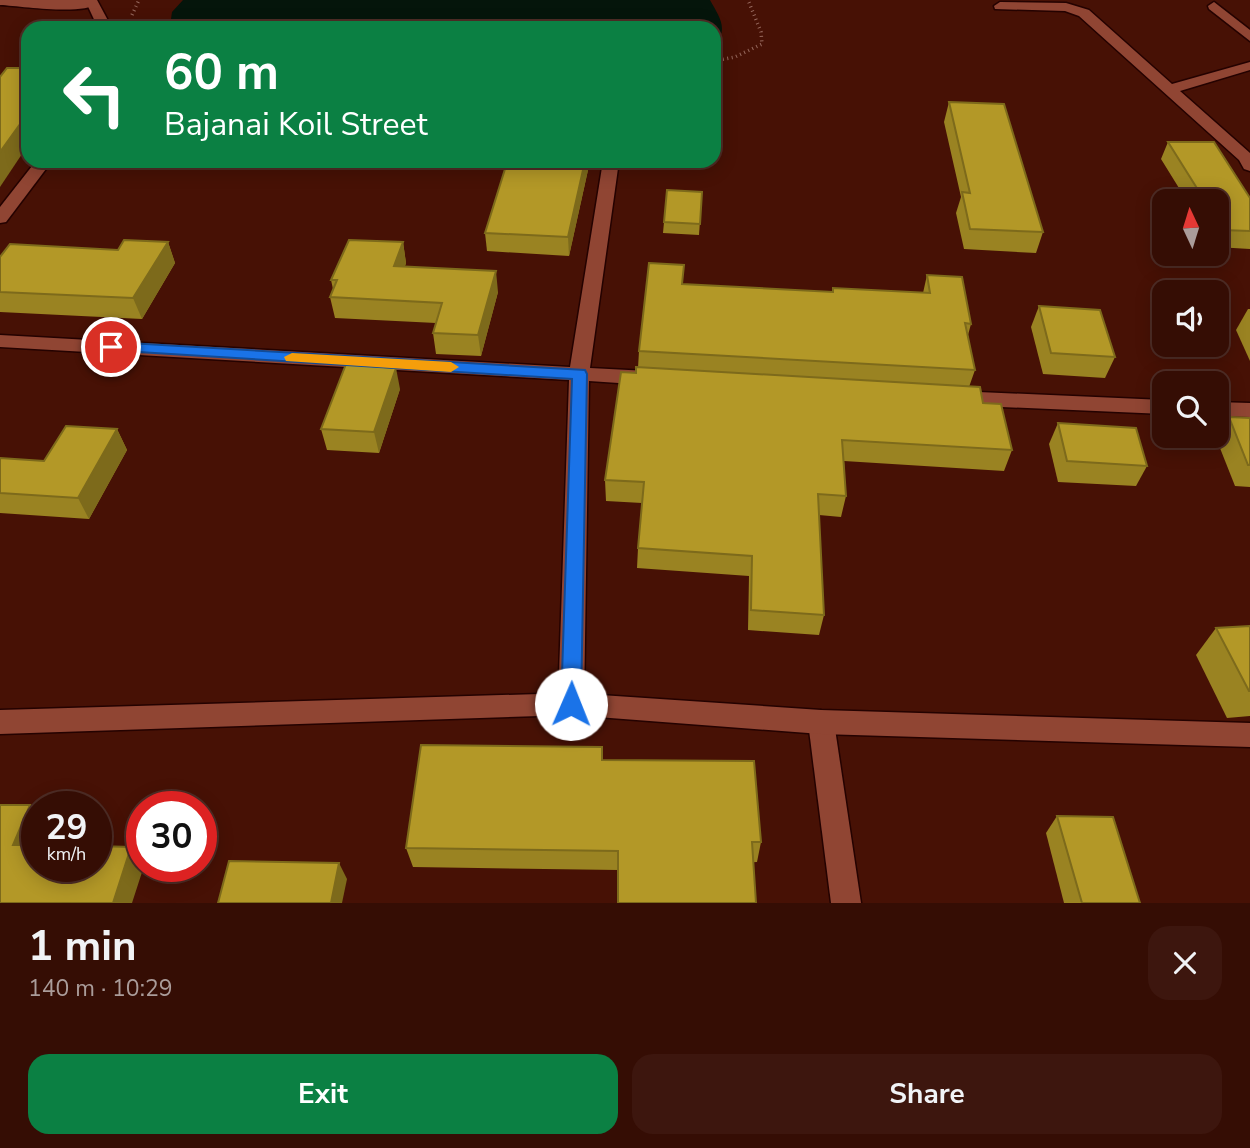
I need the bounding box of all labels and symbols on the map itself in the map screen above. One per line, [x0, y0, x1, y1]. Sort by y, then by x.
north arrow [1152, 189, 1228, 266]
pin [81, 317, 141, 377]
position arrow [534, 667, 608, 741]
speed limit sign: 30 [126, 791, 217, 882]

